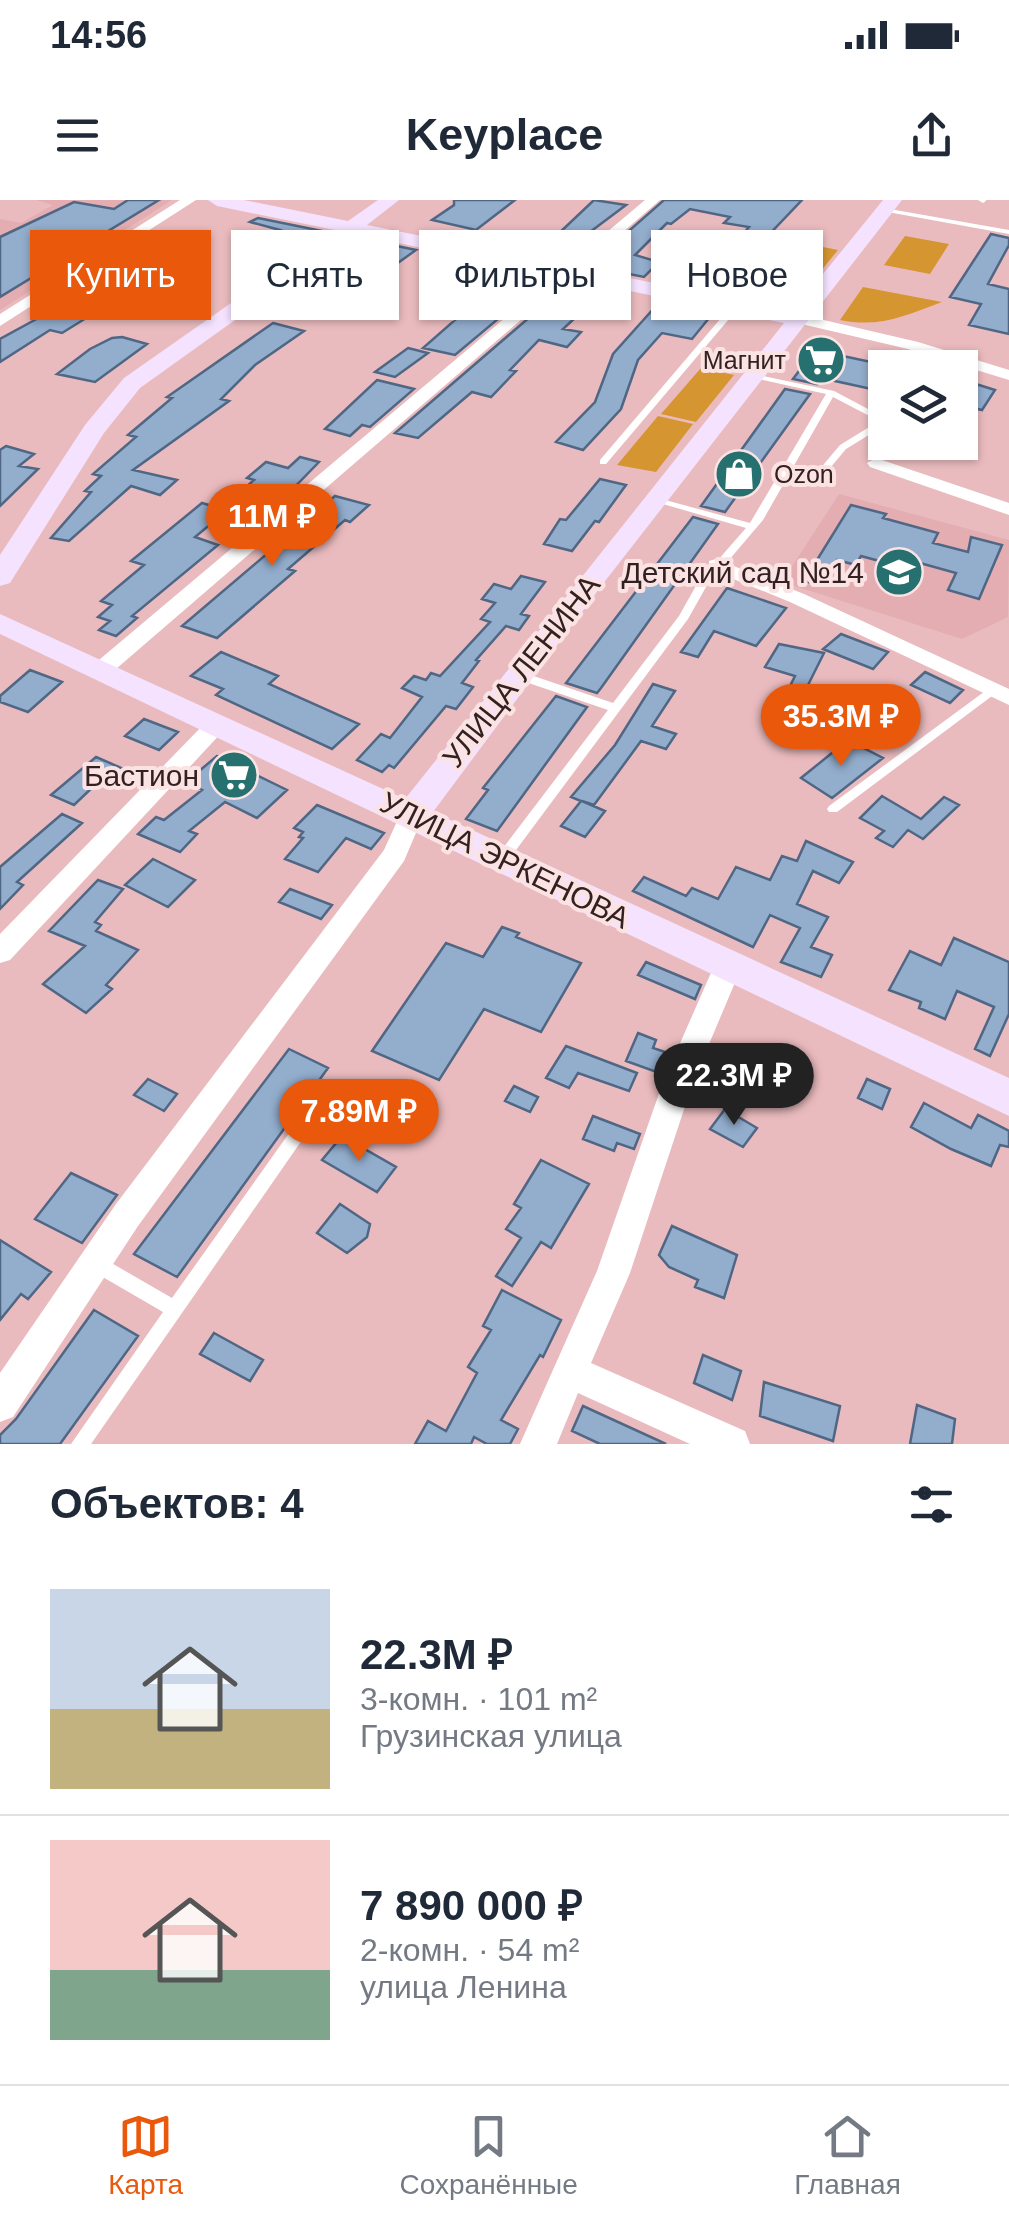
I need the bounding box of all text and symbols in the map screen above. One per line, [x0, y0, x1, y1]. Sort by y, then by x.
text: 14:56 [50, 14, 147, 56]
icon: menu [50, 108, 105, 163]
icon: share [904, 108, 959, 163]
text: Keyplace [406, 109, 603, 160]
chip: Купить [30, 230, 211, 320]
chip: Снять [231, 230, 399, 320]
chip: Фильтры [419, 230, 631, 320]
chip: Новое [651, 230, 823, 320]
supermarket icon: Магнит [795, 334, 847, 386]
place label: Магнит [703, 346, 787, 374]
map controls [868, 350, 978, 460]
button: layers [868, 350, 978, 460]
shop icon: Ozon [713, 448, 765, 500]
place label: Ozon [774, 460, 834, 488]
pin: 11M ₽ [202, 484, 342, 569]
text: 11M ₽ [228, 498, 316, 534]
school or university icon: Детский сад №14 [873, 546, 925, 598]
place label: Детский сад №14 [622, 556, 864, 589]
street label: УЛИЦА ЛЕНИНА [436, 568, 606, 774]
pin: 35.3M ₽ [749, 684, 933, 769]
text: 35.3M ₽ [783, 698, 899, 734]
supermarket icon: Бастион [208, 749, 260, 801]
place label: Бастион [84, 759, 199, 792]
street label: УЛИЦА ЭРКЕНОВА [375, 785, 635, 935]
pin: 22.3M ₽ [642, 1043, 826, 1128]
text: 22.3M ₽ [676, 1057, 792, 1093]
pin: 7.89M ₽ [267, 1079, 451, 1164]
text: 7.89M ₽ [301, 1093, 417, 1129]
icon: filters [904, 1477, 959, 1532]
text: Объектов: 4 [50, 1480, 304, 1527]
icon: home [130, 1629, 250, 1749]
text: 22.3M ₽ [360, 1631, 513, 1678]
text: 3-комн. · 101 m² [360, 1681, 597, 1717]
text: Грузинская улица [360, 1718, 622, 1754]
icon: home [130, 1880, 250, 2000]
text: 7 890 000 ₽ [360, 1882, 583, 1929]
text: 2-комн. · 54 m² [360, 1932, 579, 1968]
text: улица Ленина [360, 1969, 567, 2005]
tab: Карта [108, 2109, 183, 2201]
tab: Сохранённые [400, 2109, 578, 2201]
tab: Главная [794, 2109, 901, 2201]

